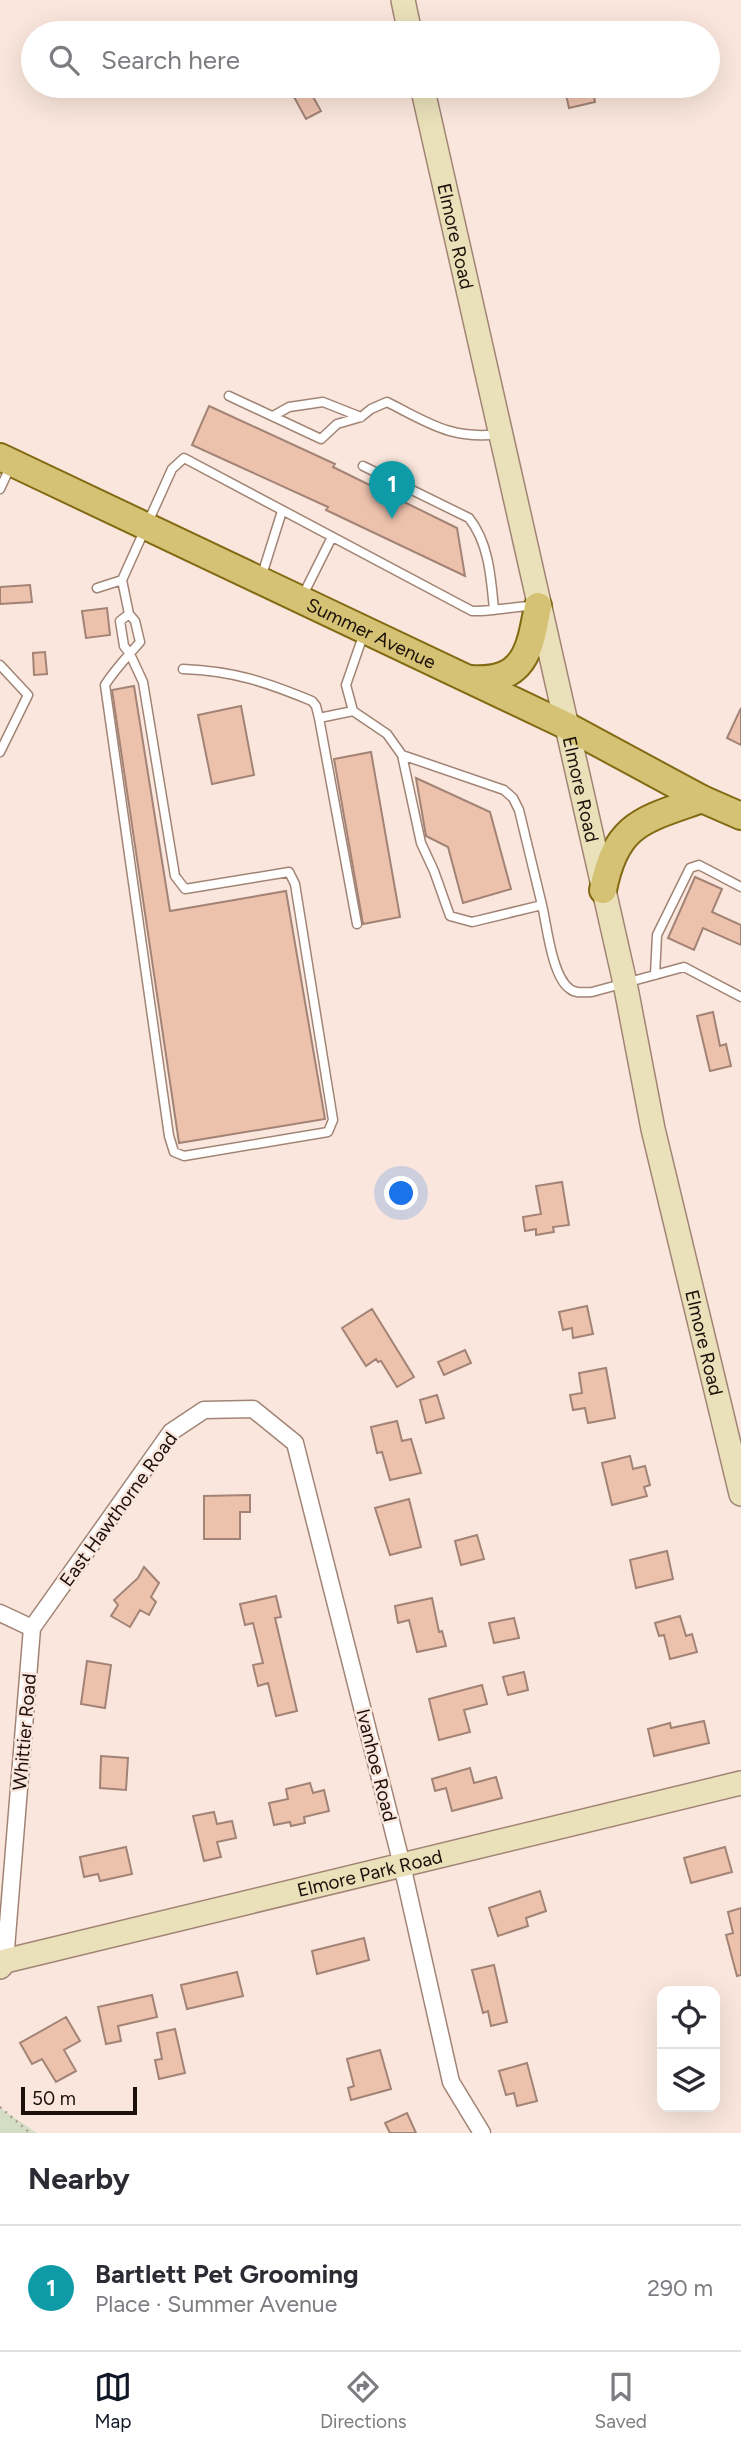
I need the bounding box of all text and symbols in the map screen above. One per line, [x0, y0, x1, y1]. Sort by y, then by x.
search box [21, 21, 720, 98]
icon: search [45, 41, 83, 79]
text: Search here [101, 44, 240, 76]
street label: Elmore Road [432, 181, 479, 291]
pin: 1 [369, 461, 415, 519]
street label: Summer Avenue [303, 593, 440, 674]
street label: Elmore Road [558, 734, 604, 845]
your location [384, 1176, 418, 1210]
street label: Elmore Road [680, 1287, 728, 1398]
street label: East Hawthorne Road [55, 1428, 182, 1591]
street label: Whittier Road [8, 1673, 41, 1791]
street label: Ivanhoe Road [351, 1706, 402, 1824]
street label: Elmore Park Road [295, 1845, 445, 1902]
map controls [657, 1986, 720, 2112]
button: locate [657, 1986, 720, 2049]
button: layers [657, 2049, 720, 2112]
scale bar [21, 2084, 136, 2116]
text: 50 m [32, 2087, 76, 2110]
text: Nearby [28, 2160, 130, 2197]
text: Bartlett Pet Grooming [95, 2258, 359, 2290]
text: 1 [46, 2274, 56, 2302]
text: 290 m [647, 2274, 713, 2302]
text: Place · Summer Avenue [95, 2290, 337, 2318]
tab: Map [94, 2368, 132, 2433]
tab: Directions [320, 2368, 407, 2433]
tab: Saved [595, 2368, 647, 2433]

